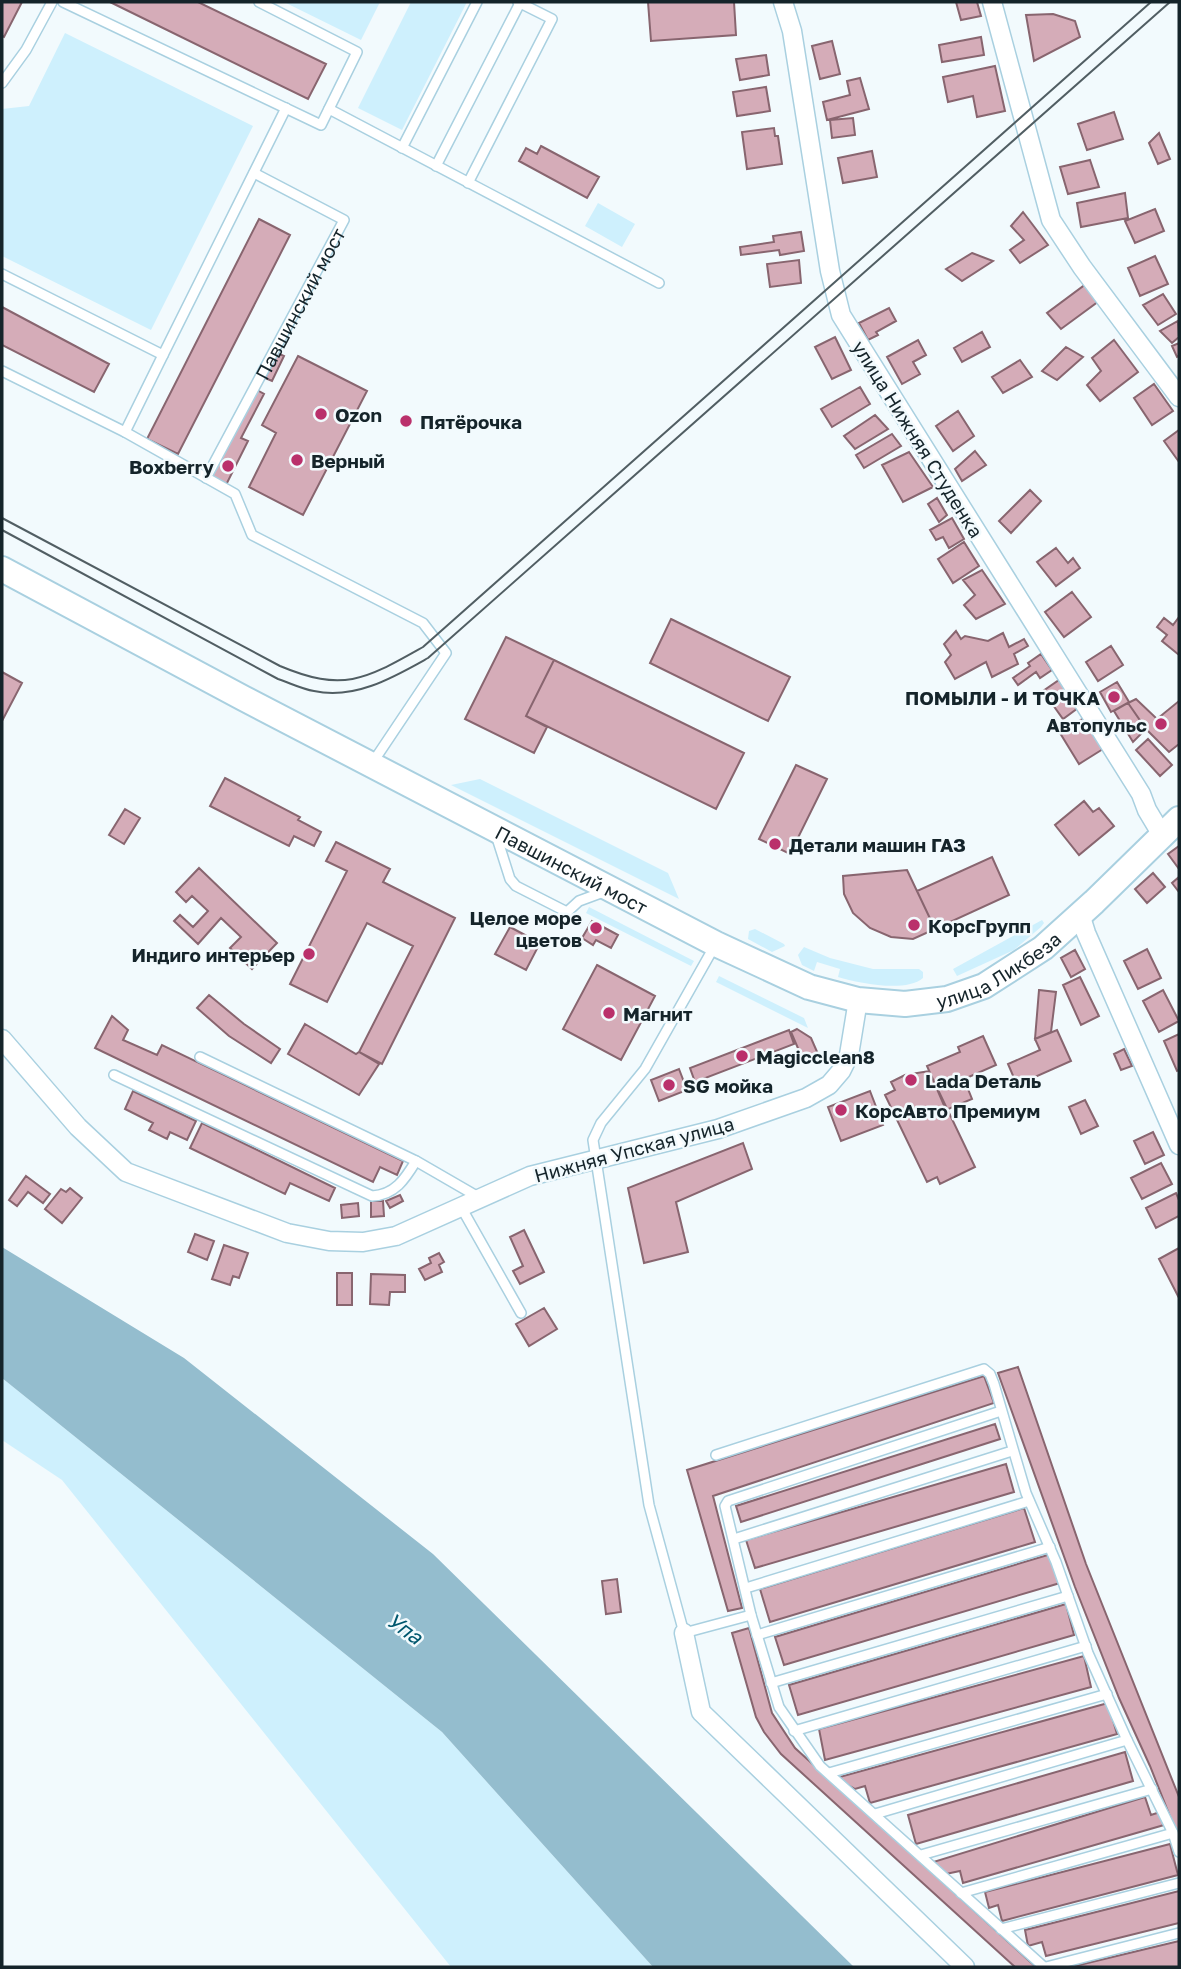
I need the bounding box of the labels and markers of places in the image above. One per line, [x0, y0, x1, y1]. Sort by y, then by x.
place label: Ozon [335, 403, 382, 426]
marker: Ozon [313, 406, 329, 422]
place label: Пятёрочка [420, 410, 522, 433]
marker: Пятёрочка [398, 413, 414, 429]
place label: Верный [311, 449, 385, 472]
marker: Верный [289, 452, 305, 468]
place label: Boxberry [129, 455, 215, 478]
marker: Boxberry [220, 458, 236, 474]
place label: ПОМЫЛИ - И ТОЧКА [905, 686, 1101, 709]
marker: ПОМЫЛИ - И ТОЧКА [1106, 689, 1122, 705]
place label: Автопульс [1046, 713, 1147, 736]
marker: Автопульс [1153, 716, 1169, 732]
place label: Детали машин ГАЗ [789, 833, 966, 856]
marker: Детали машин ГАЗ [767, 836, 783, 852]
place label: Целое море цветов [470, 906, 582, 951]
place label: КорсГрупп [928, 914, 1031, 937]
marker: КорсГрупп [906, 917, 922, 933]
marker: Целое море цветов [588, 920, 604, 936]
place label: Индиго интерьер [132, 943, 295, 966]
marker: Индиго интерьер [301, 946, 317, 962]
place label: Магнит [623, 1002, 693, 1025]
marker: Магнит [601, 1005, 617, 1021]
place label: Magicclean8 [756, 1045, 875, 1068]
marker: Magicclean8 [734, 1048, 750, 1064]
place label: Lada Dеталь [925, 1069, 1042, 1092]
marker: Lada Dеталь [903, 1072, 919, 1088]
place label: SG мойка [683, 1074, 773, 1097]
marker: SG мойка [661, 1077, 677, 1093]
place label: КорсАвто Премиум [855, 1099, 1040, 1122]
marker: КорсАвто Премиум [833, 1102, 849, 1118]

